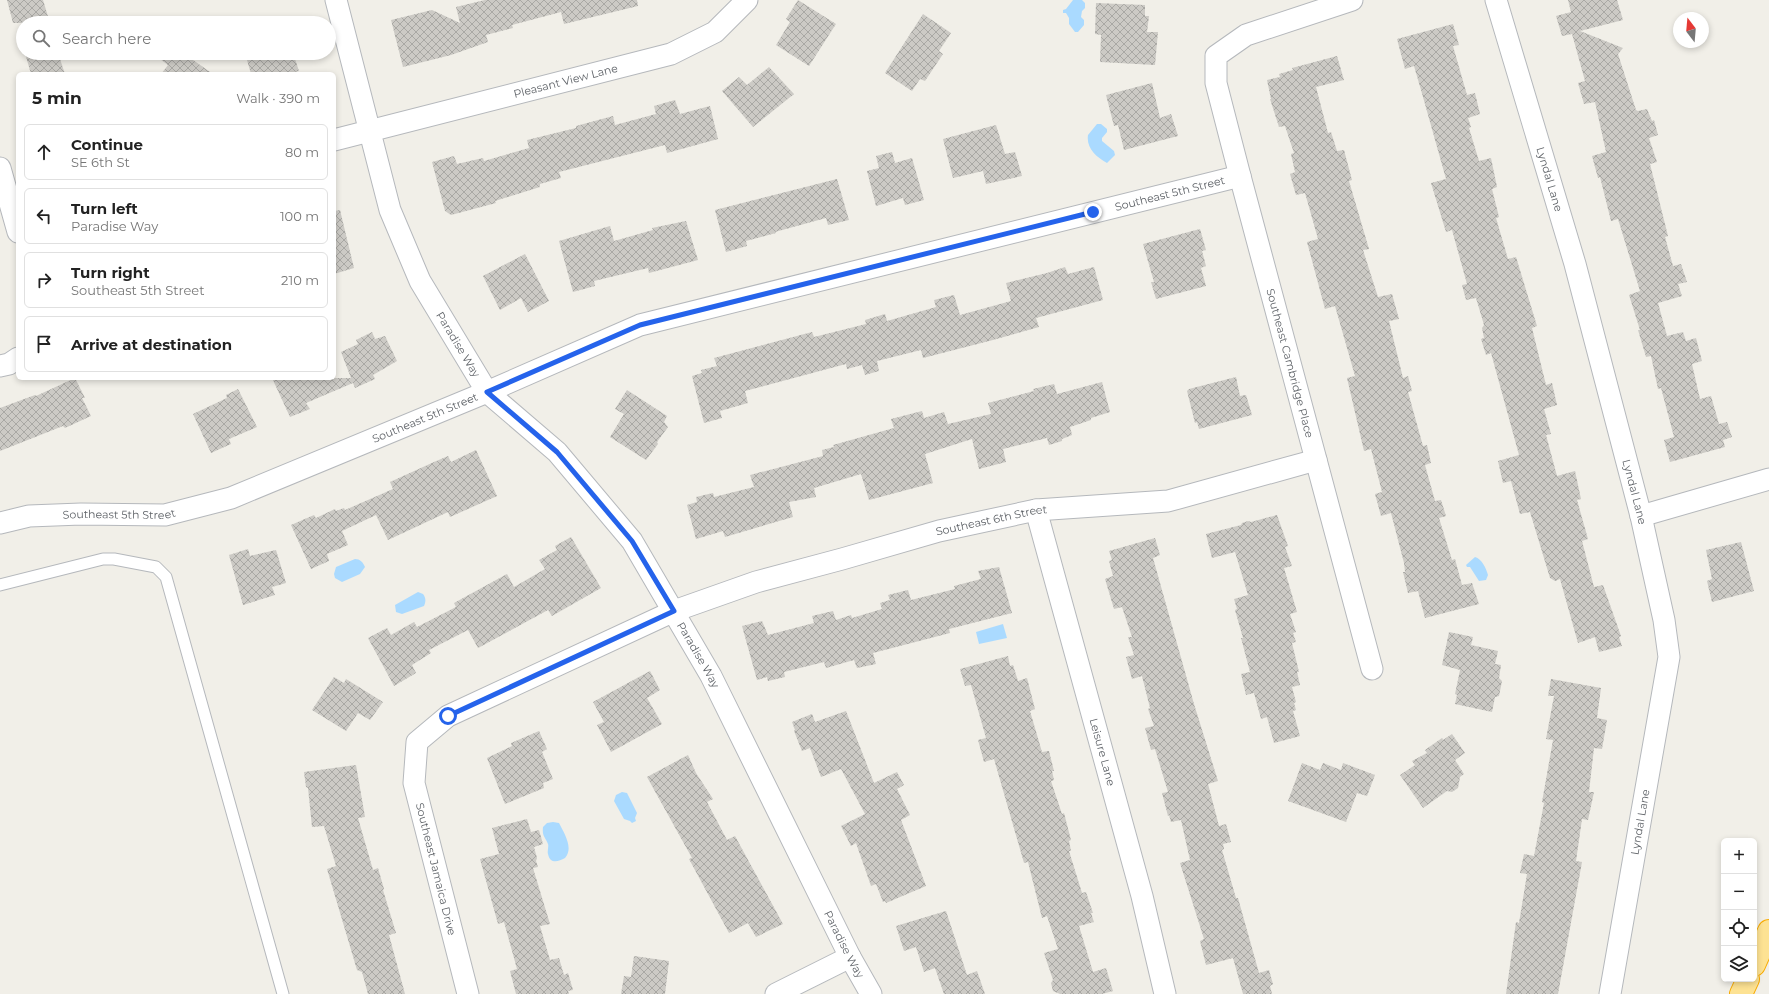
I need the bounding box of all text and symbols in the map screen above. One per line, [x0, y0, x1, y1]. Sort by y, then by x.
north arrow [1673, 12, 1709, 48]
search box [16, 16, 336, 60]
icon: search [30, 27, 52, 49]
text: Search here [62, 29, 151, 48]
street label: Pleasant View Lane [512, 61, 620, 101]
text: 5 min [32, 88, 82, 108]
text: Walk · 390 m [236, 90, 320, 106]
text: Continue [71, 135, 143, 154]
icon: ahead [33, 141, 55, 163]
text: 80 m [285, 144, 319, 160]
street label: Lyndal Lane [1533, 145, 1566, 213]
text: SE 6th St [71, 154, 130, 170]
street label: Southeast 5th Street [1113, 173, 1227, 214]
text: Turn left [71, 199, 138, 218]
route end [1084, 203, 1102, 221]
icon: left [33, 205, 55, 227]
text: 100 m [280, 208, 319, 224]
text: Paradise Way [71, 218, 158, 234]
text: Turn right [71, 263, 150, 282]
icon: right [33, 269, 55, 291]
text: 210 m [281, 272, 319, 288]
text: Southeast 5th Street [71, 282, 204, 298]
street label: Southeast Cambridge Place [1263, 287, 1317, 440]
street label: Paradise Way [433, 309, 483, 380]
icon: arrive [33, 333, 55, 355]
text: Arrive at destination [71, 335, 232, 354]
street label: Southeast 5th Street [370, 389, 480, 446]
street label: Lyndal Lane [1619, 458, 1650, 526]
street label: Southeast 6th Street [934, 502, 1048, 539]
street label: Southeast 5th Street [62, 505, 178, 522]
street label: Paradise Way [674, 619, 723, 690]
route start [439, 707, 457, 725]
street label: Leisure Lane [1086, 717, 1119, 788]
street label: Lyndal Lane [1627, 788, 1653, 856]
street label: Southeast Jamaica Drive [413, 801, 459, 937]
map controls [1721, 838, 1757, 982]
button: + [1721, 838, 1757, 874]
button: − [1721, 874, 1757, 910]
street label: Paradise Way [821, 908, 867, 980]
button: locate [1721, 910, 1757, 946]
button: layers [1721, 946, 1757, 982]

